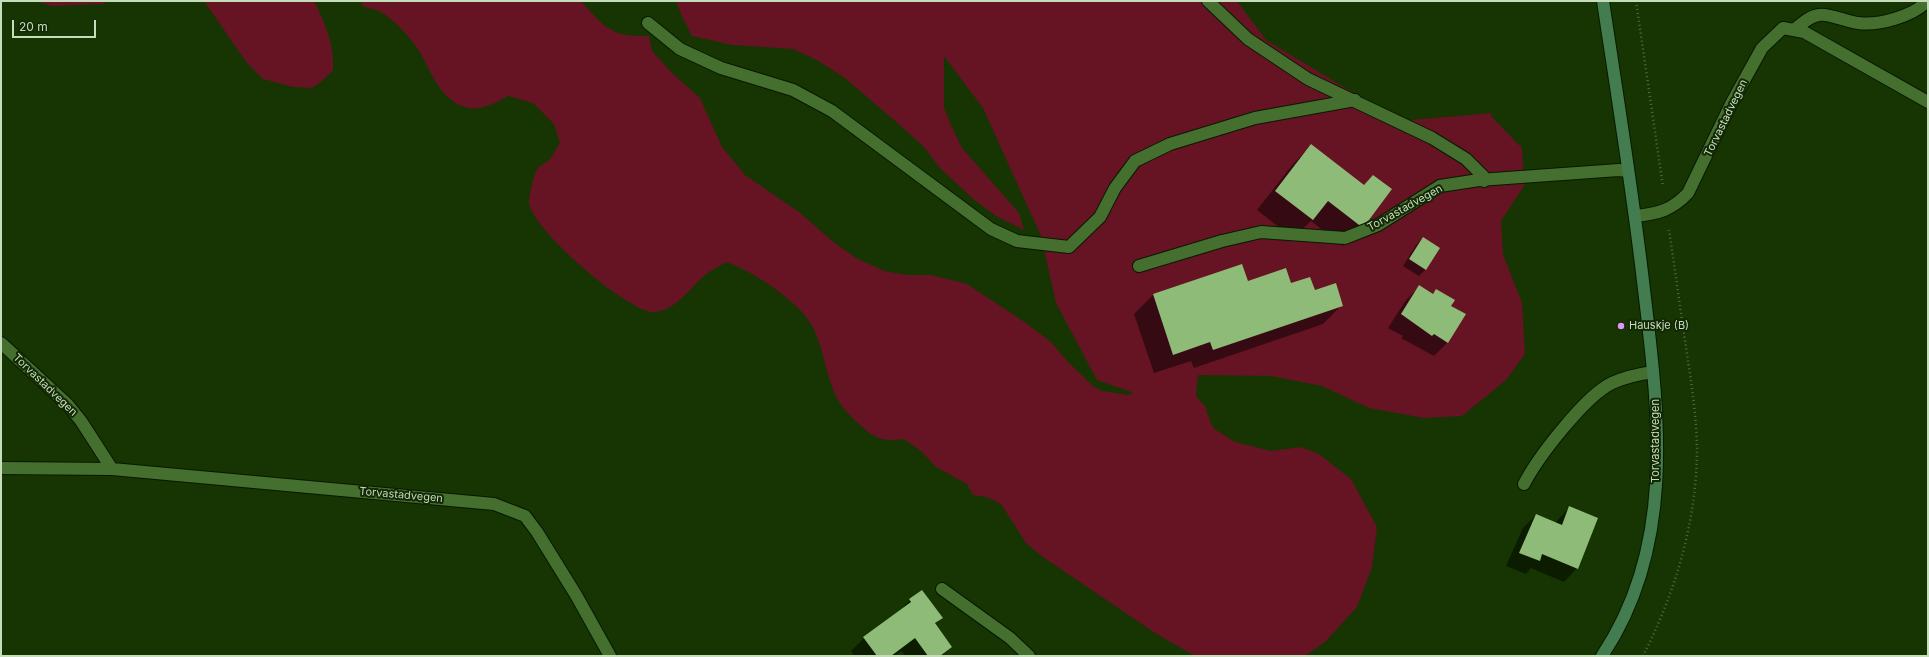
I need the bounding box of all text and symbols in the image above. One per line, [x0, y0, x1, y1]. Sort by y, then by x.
scale bar [14, 12, 98, 38]
text: 20 m [19, 19, 48, 34]
street label: Torvastadvegen [1702, 77, 1750, 159]
street label: Torvastadvegen [1365, 182, 1445, 234]
place label: Hauskje (B) [1629, 319, 1689, 333]
marker: Hauskje (B) [1616, 321, 1626, 331]
street label: Torvastadvegen [10, 351, 80, 419]
street label: Torvastadvegen [1649, 399, 1663, 483]
street label: Torvastadvegen [359, 485, 443, 505]

